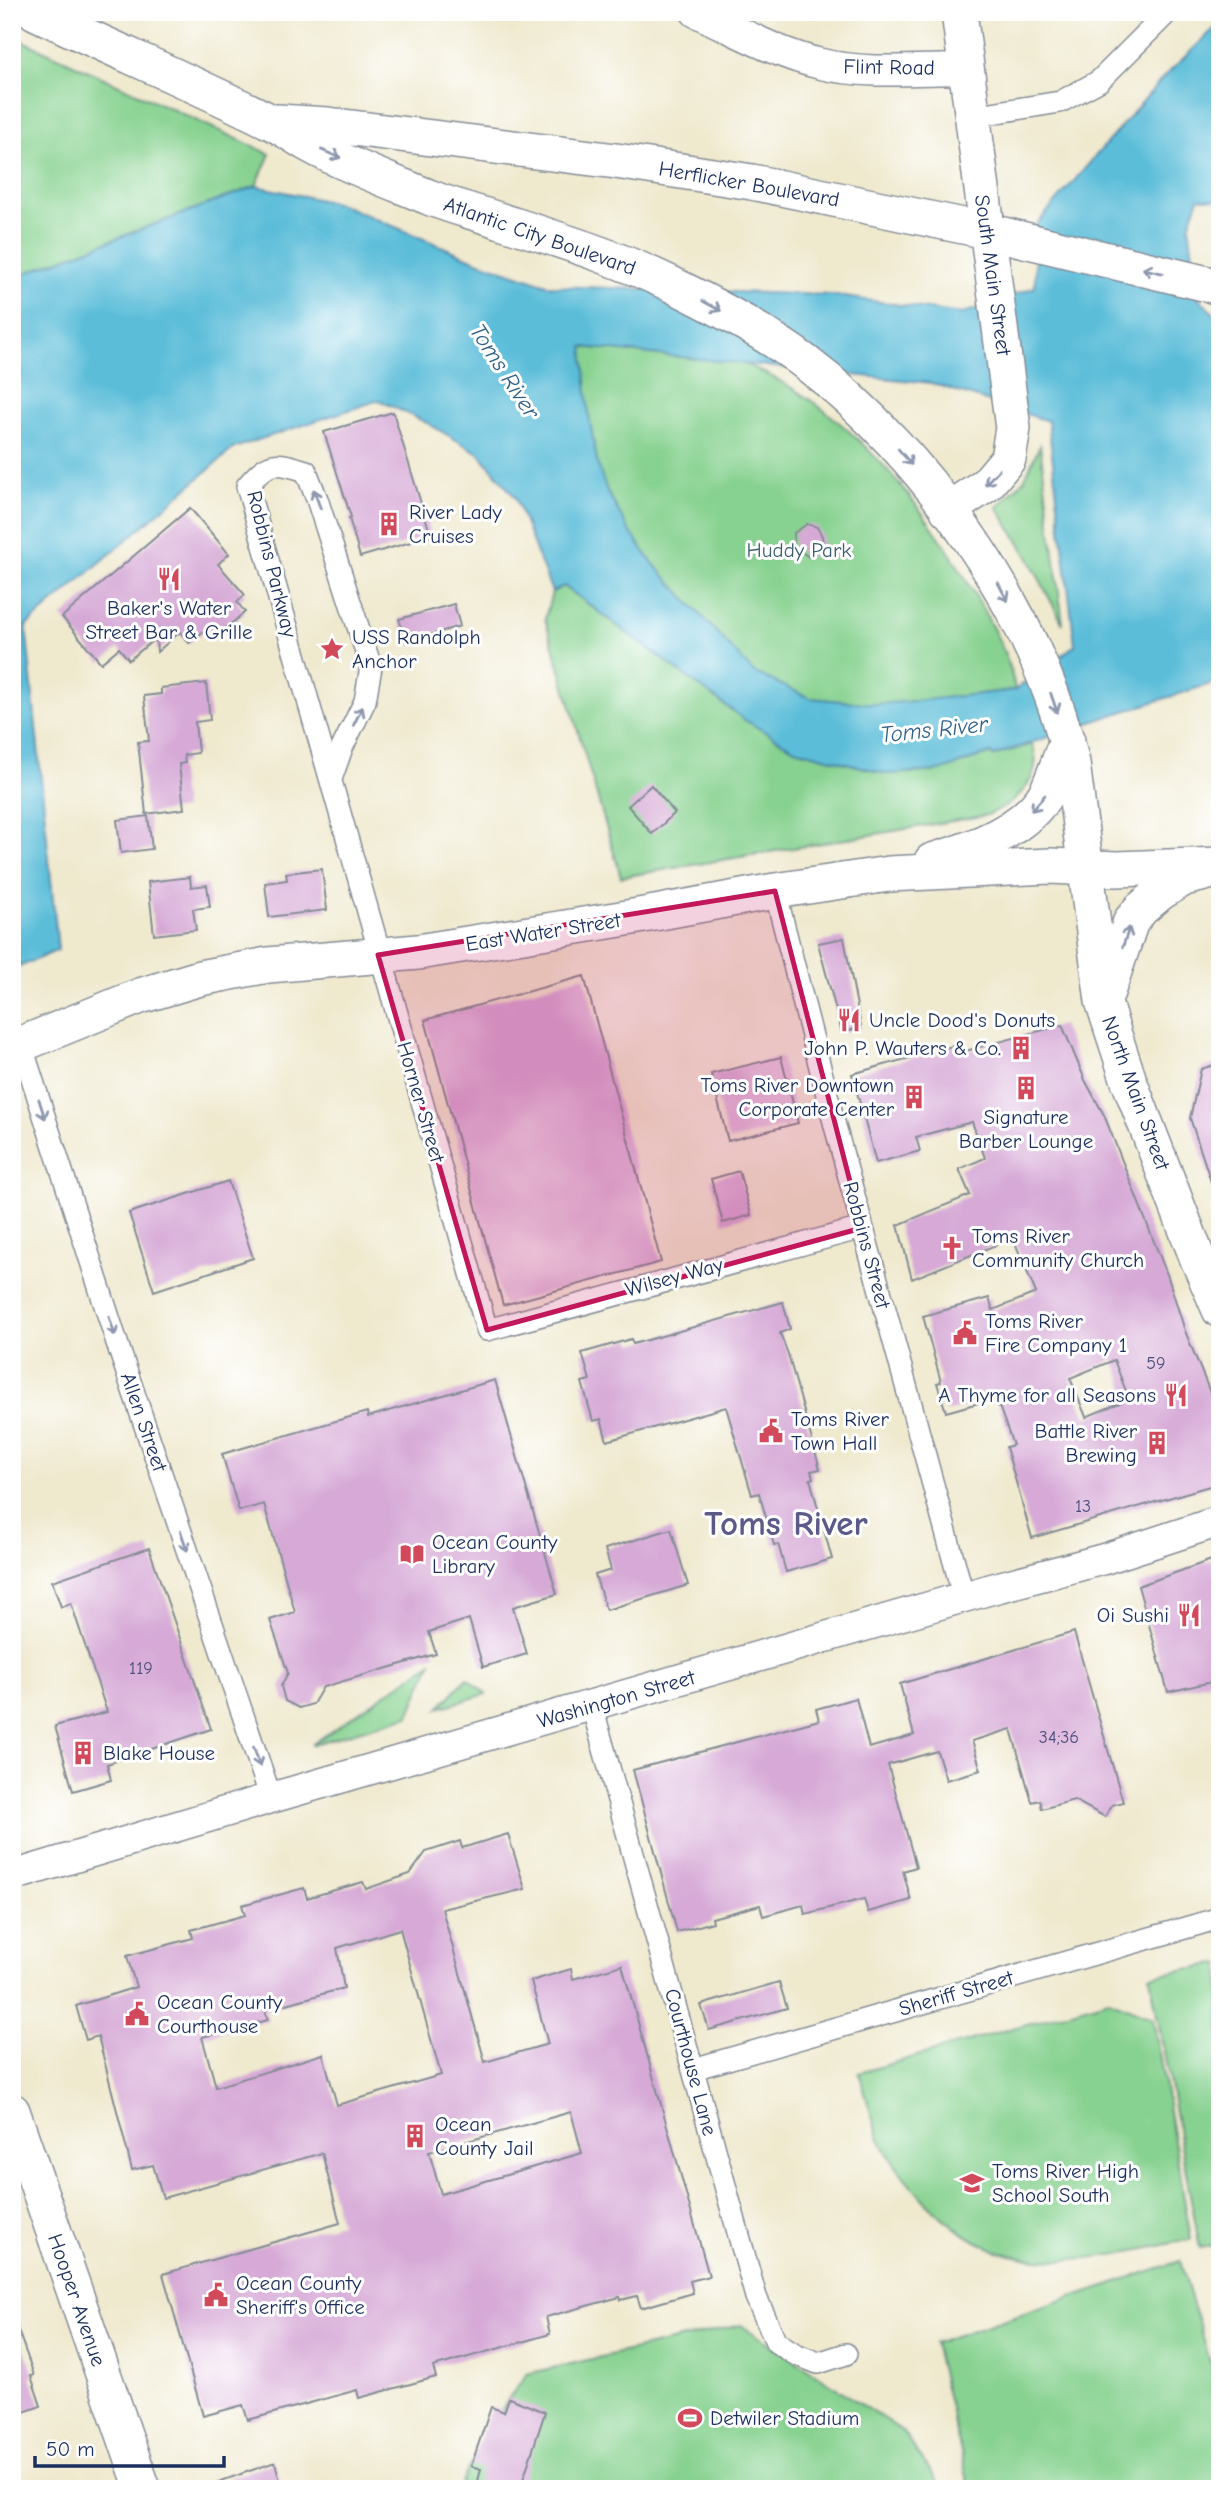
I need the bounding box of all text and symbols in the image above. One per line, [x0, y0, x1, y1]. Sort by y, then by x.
street label: Flint Road [843, 54, 935, 80]
one-way arrow [319, 148, 341, 161]
street label: Herflicker Boulevard [657, 156, 841, 212]
street label: Atlantic City Boulevard [441, 192, 639, 280]
street label: South Main Street [970, 193, 1016, 358]
one-way arrow [1142, 264, 1165, 278]
one-way arrow [701, 299, 722, 313]
water label: Toms River [464, 319, 546, 425]
one-way arrow [898, 447, 913, 465]
one-way arrow [984, 468, 1001, 485]
street label: Robbins Parkway [242, 488, 302, 641]
one-way arrow [310, 489, 322, 511]
place label: River Lady Cruises [409, 500, 503, 548]
building icon: River Lady Cruises [375, 510, 403, 538]
park label: Huddy Park [747, 538, 851, 562]
restaurant icon: Baker's Water Street Bar & Grille [155, 565, 183, 593]
one-way arrow [997, 581, 1011, 602]
place label: Baker's Water Street Bar & Grille [85, 596, 253, 644]
place label: USS Randolph Anchor [352, 625, 481, 673]
place icon: USS Randolph Anchor [318, 635, 346, 663]
one-way arrow [1049, 691, 1061, 713]
one-way arrow [351, 706, 365, 727]
water label: Toms River [879, 710, 990, 749]
one-way arrow [1030, 793, 1046, 811]
street label: East Water Street [464, 908, 623, 956]
one-way arrow [1121, 926, 1133, 948]
restaurant icon: Uncle Dood's Donuts [835, 1006, 863, 1034]
place label: Uncle Dood's Donuts [869, 1008, 1055, 1032]
street label: North Main Street [1097, 1013, 1175, 1174]
building icon: John P. Wauters & Co. [1007, 1034, 1035, 1062]
place label: John P. Wauters & Co. [804, 1036, 1001, 1060]
street label: Horner Street [392, 1039, 450, 1166]
place label: Toms River Downtown Corporate Center [700, 1073, 895, 1121]
building icon: Signature Barber Lounge [1012, 1074, 1040, 1102]
building icon: Toms River Downtown Corporate Center [900, 1083, 928, 1111]
one-way arrow [37, 1098, 49, 1120]
place label: Signature Barber Lounge [959, 1105, 1093, 1153]
street label: Robbins Street [839, 1179, 896, 1312]
place label: Toms River Community Church [972, 1224, 1144, 1272]
church icon: Toms River Community Church [938, 1234, 966, 1262]
street label: Wilsey Way [623, 1252, 726, 1302]
place label: Toms River Fire Company 1 [985, 1309, 1127, 1357]
one-way arrow [107, 1314, 119, 1336]
public building icon: Toms River Fire Company 1 [951, 1319, 979, 1347]
house number: 59 [1146, 1353, 1166, 1374]
street label: Allen Street [116, 1369, 172, 1476]
restaurant icon: A Thyme for all Seasons [1162, 1381, 1190, 1409]
place label: A Thyme for all Seasons [938, 1383, 1156, 1407]
place label: Toms River Town Hall [791, 1407, 889, 1455]
public building icon: Toms River Town Hall [757, 1417, 785, 1445]
place label: Battle River Brewing [1034, 1419, 1138, 1467]
building icon: Battle River Brewing [1143, 1429, 1171, 1457]
house number: 13 [1075, 1496, 1091, 1517]
district label: Toms River [704, 1503, 868, 1544]
one-way arrow [179, 1530, 191, 1552]
place label: Ocean County Library [432, 1530, 558, 1578]
library icon: Ocean County Library [398, 1540, 426, 1568]
restaurant icon: Oi Sushi [1175, 1601, 1203, 1629]
place label: Oi Sushi [1097, 1603, 1169, 1627]
house number: 119 [129, 1658, 153, 1679]
street label: Washington Street [534, 1665, 699, 1733]
house number: 34;36 [1039, 1727, 1079, 1748]
building icon: Blake House [69, 1739, 97, 1767]
place label: Blake House [103, 1741, 215, 1765]
one-way arrow [251, 1746, 264, 1768]
street label: Sheriff Street [896, 1965, 1017, 2021]
street label: Courthouse Lane [660, 1986, 722, 2138]
place label: Ocean County Courthouse [157, 1990, 283, 2038]
public building icon: Ocean County Courthouse [123, 2000, 151, 2028]
place label: Ocean County Jail [435, 2112, 534, 2160]
building icon: Ocean County Jail [401, 2122, 429, 2150]
place label: Toms River High School South [992, 2159, 1139, 2207]
school or university icon: Toms River High School South [958, 2169, 986, 2197]
street label: Hooper Avenue [43, 2231, 111, 2369]
place label: Ocean County Sheriff's Office [236, 2271, 365, 2319]
public building icon: Ocean County Sheriff's Office [202, 2281, 230, 2309]
sports icon: Detwiler Stadium [676, 2404, 704, 2432]
place label: Detwiler Stadium [710, 2406, 859, 2430]
scale bar [35, 2424, 224, 2468]
text: 50 m [46, 2437, 95, 2461]

